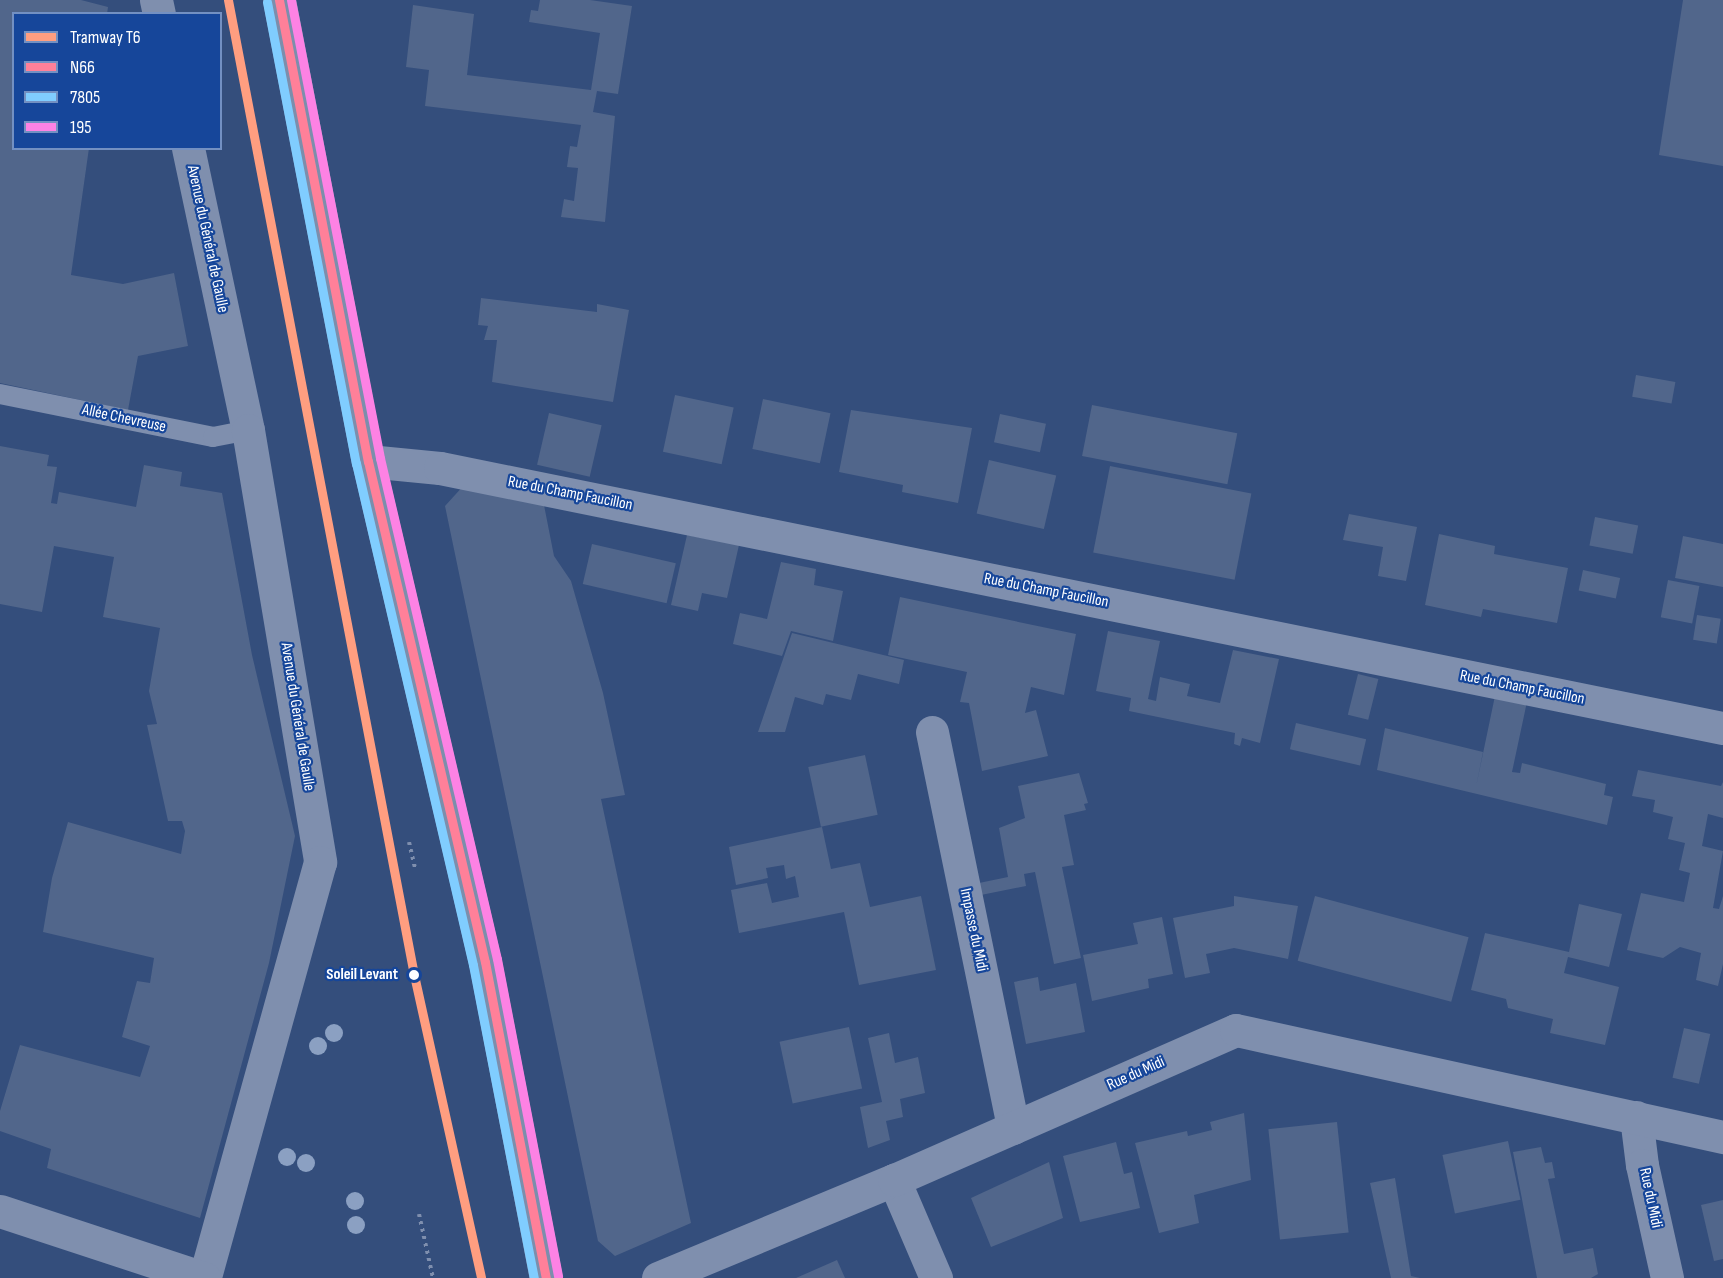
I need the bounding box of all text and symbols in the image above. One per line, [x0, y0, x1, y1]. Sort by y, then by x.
legend [12, 12, 222, 150]
text: Tramway T6 [70, 27, 141, 48]
text: N66 [70, 57, 95, 78]
text: 7805 [70, 87, 100, 108]
text: 195 [70, 117, 92, 138]
street label: Avenue du Général de Gaulle [182, 164, 232, 314]
street label: Allée Chevreuse [80, 401, 168, 437]
street label: Rue du Champ Faucillon [506, 472, 634, 516]
street label: Rue du Champ Faucillon [982, 569, 1110, 613]
street label: Avenue du Général de Gaulle [276, 641, 318, 793]
street label: Rue du Champ Faucillon [1458, 666, 1586, 710]
street label: Impasse du Midi [955, 887, 991, 973]
marker: Soleil Levant [403, 964, 425, 986]
place label: Soleil Levant [326, 965, 398, 985]
street label: Rue du Midi [1104, 1053, 1168, 1095]
street label: Rue du Midi [1634, 1166, 1666, 1230]

